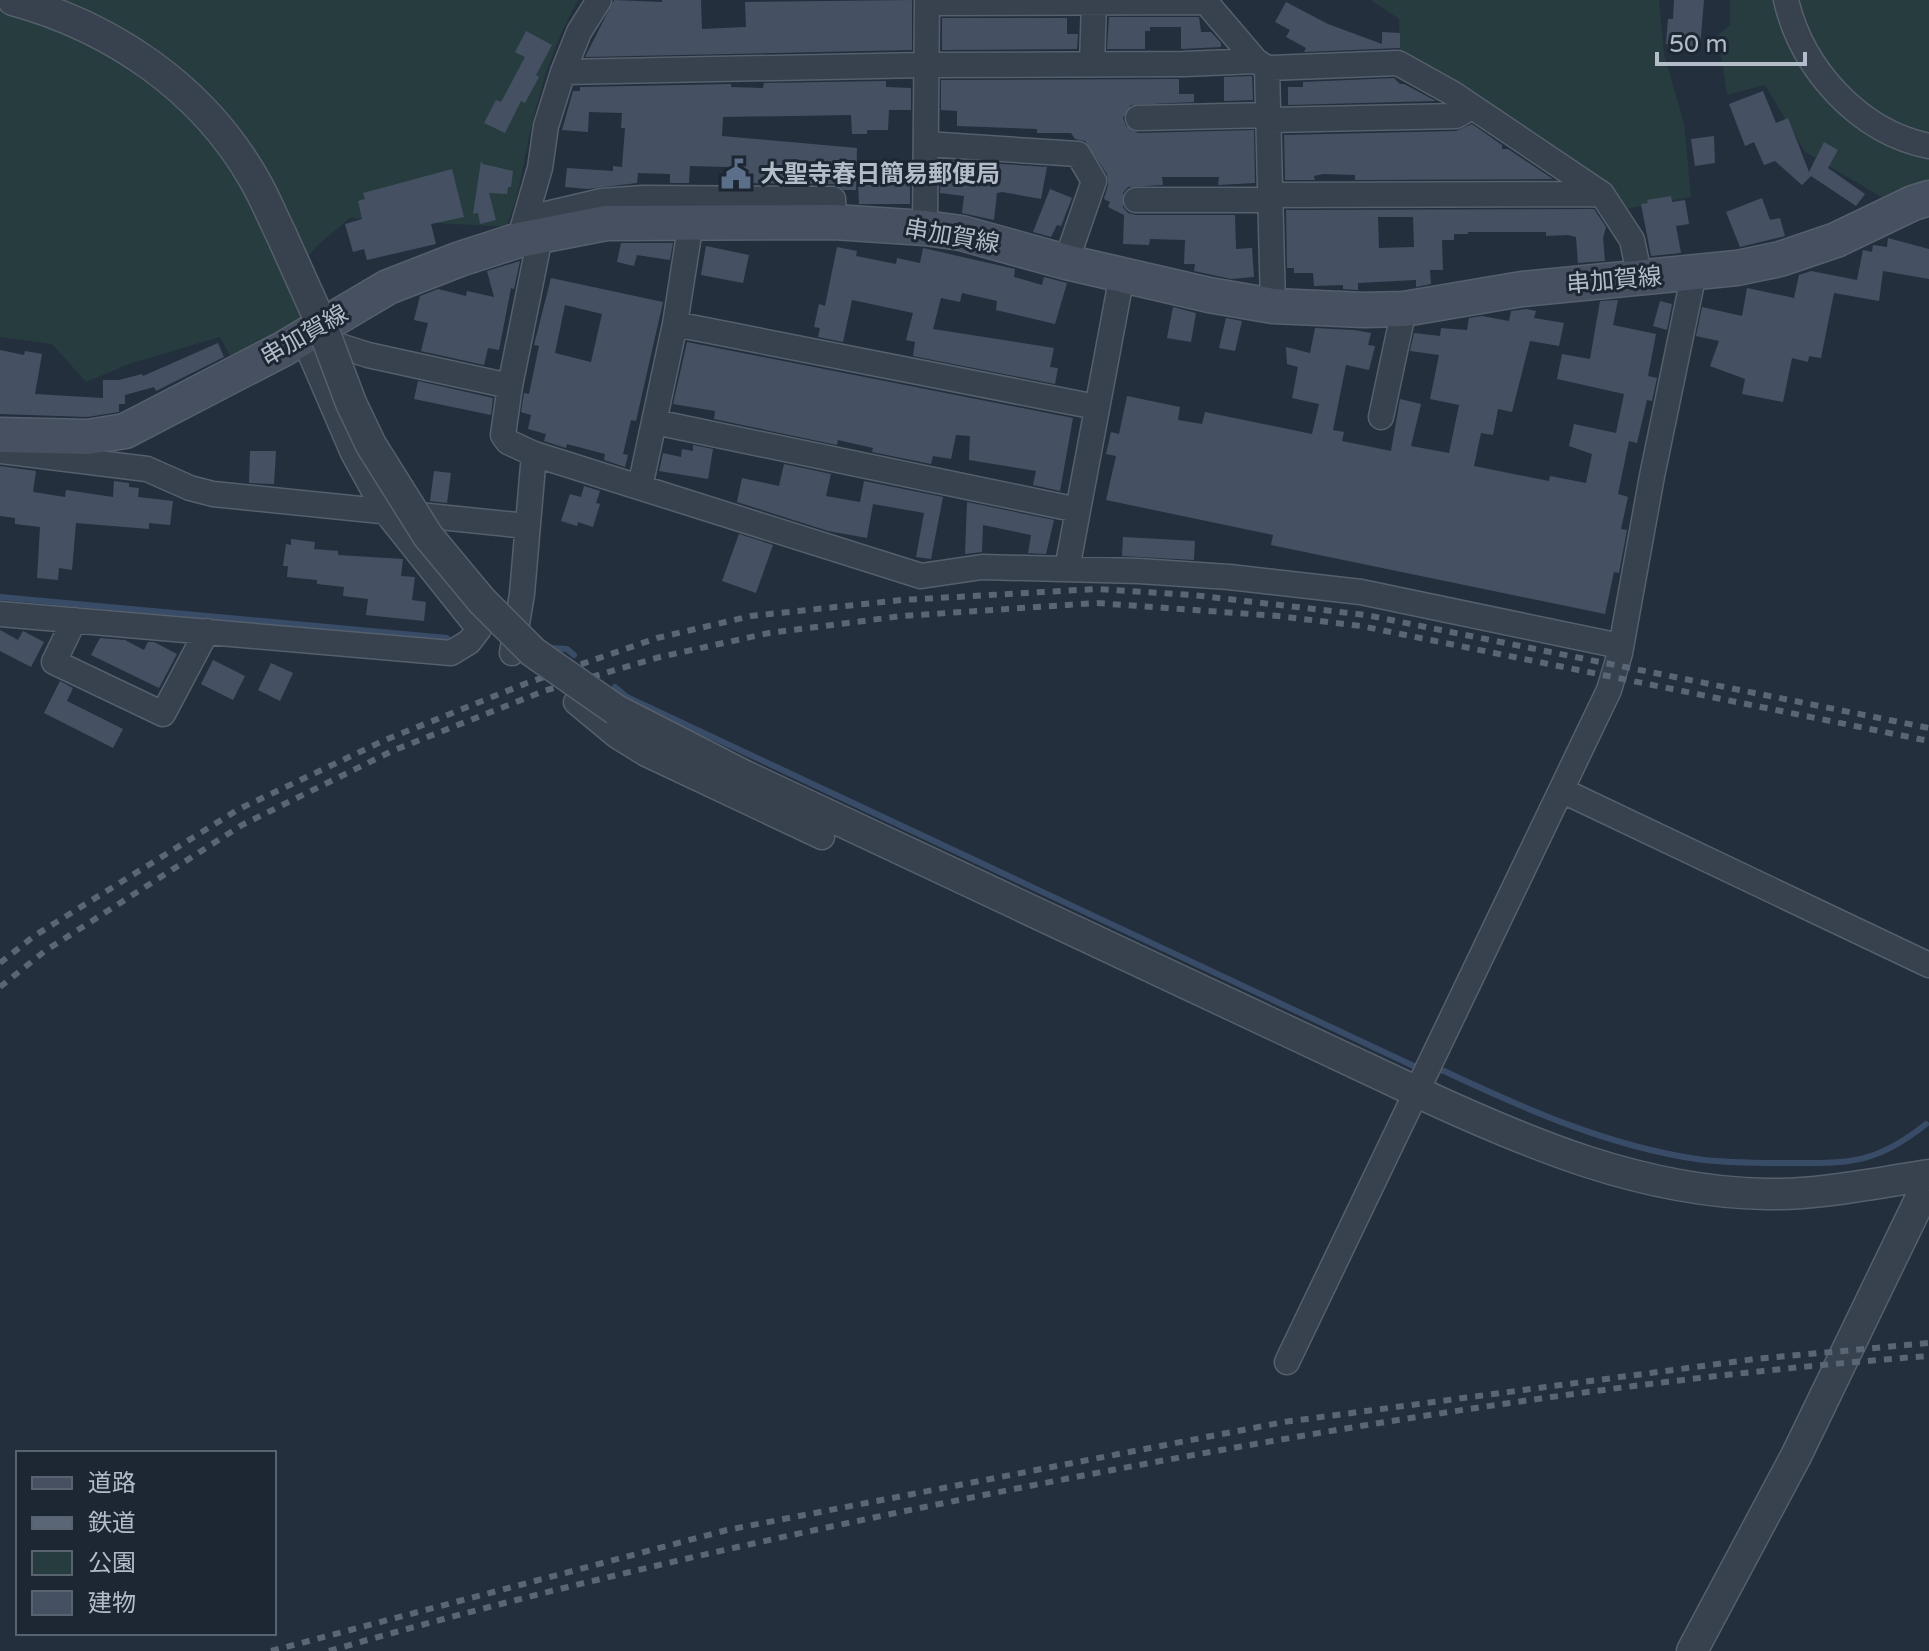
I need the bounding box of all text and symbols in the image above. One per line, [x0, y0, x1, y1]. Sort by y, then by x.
scale bar [1657, 16, 1805, 66]
text: 50 m [1669, 30, 1727, 59]
public building icon: 大聖寺春日簡易郵便局 [719, 157, 753, 191]
place label: 大聖寺春日簡易郵便局 [760, 160, 1000, 189]
street label: 串加賀線 [902, 214, 1002, 259]
street label: 串加賀線 [1565, 262, 1663, 299]
street label: 串加賀線 [255, 299, 353, 372]
legend [16, 1451, 276, 1635]
text: 道路 [88, 1469, 136, 1498]
text: 鉄道 [88, 1509, 136, 1538]
text: 公園 [88, 1549, 136, 1578]
text: 建物 [88, 1589, 136, 1618]

